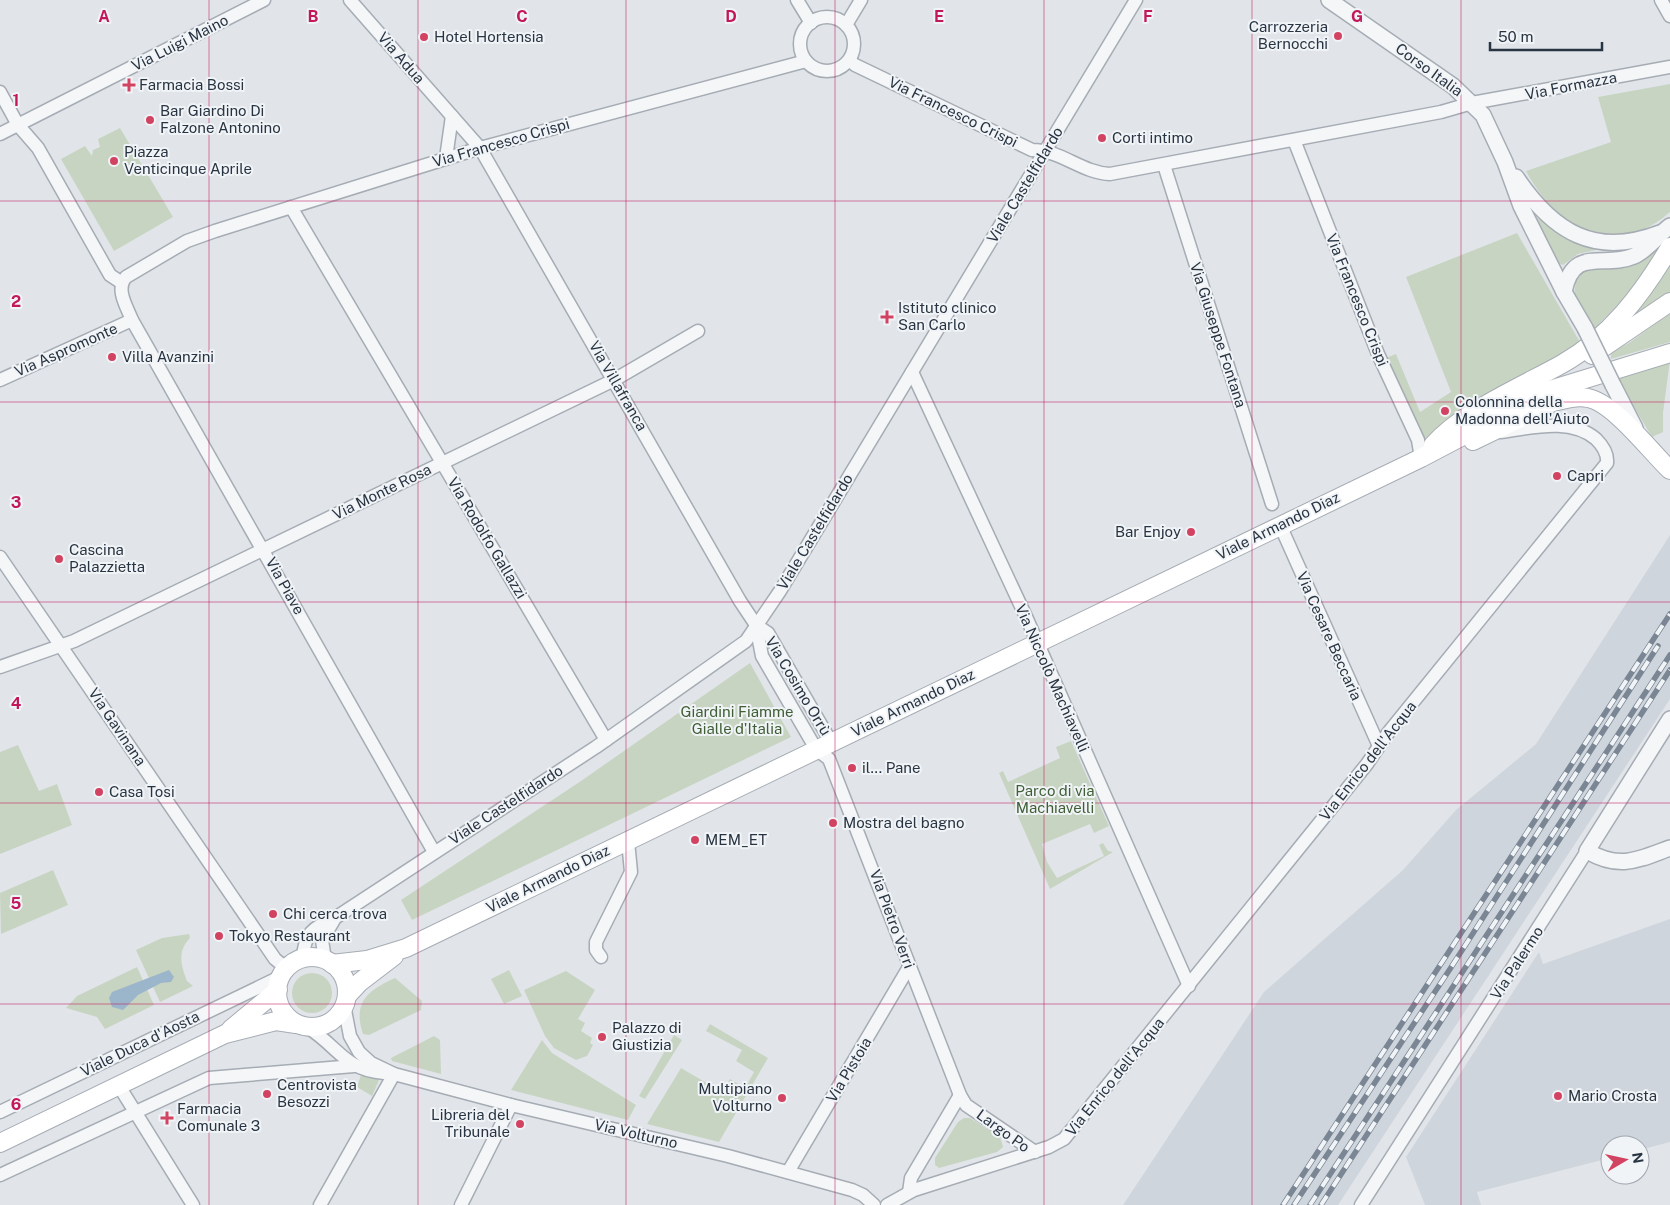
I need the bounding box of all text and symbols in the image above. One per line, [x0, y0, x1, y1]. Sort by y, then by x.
text: A [98, 7, 110, 26]
text: B [308, 7, 319, 26]
text: C [516, 7, 528, 26]
text: D [725, 7, 737, 26]
text: E [934, 7, 944, 26]
text: F [1143, 7, 1153, 26]
text: G [1351, 7, 1363, 26]
street label: Via Luigi Maino [129, 11, 231, 74]
place label: Carrozzeria Bernocchi [1249, 18, 1328, 52]
scale bar [1490, 20, 1602, 52]
place label: Hotel Hortensia [434, 28, 544, 45]
text: 50 m [1498, 28, 1533, 45]
street label: Via Adua [375, 29, 428, 87]
marker: Carrozzeria Bernocchi [1332, 30, 1344, 42]
marker: Hotel Hortensia [418, 31, 430, 43]
street label: Corso Italia [1392, 40, 1466, 100]
street label: Via Formazza [1524, 68, 1618, 103]
street label: Via Francesco Crispi [886, 73, 1021, 150]
place label: Farmacia Bossi [139, 76, 244, 93]
marker: Farmacia Bossi [123, 79, 135, 91]
text: 1 [13, 91, 19, 110]
place label: Bar Giardino Di Falzone Antonino [160, 102, 281, 136]
marker: Bar Giardino Di Falzone Antonino [144, 114, 156, 126]
street label: Via Francesco Crispi [430, 115, 571, 170]
street label: Viale Castelfidardo [983, 124, 1066, 246]
place label: Corti intimo [1112, 129, 1193, 146]
marker: Corti intimo [1096, 132, 1108, 144]
place label: Piazza Venticinque Aprile [124, 143, 252, 177]
marker: Piazza Venticinque Aprile [108, 155, 120, 167]
street label: Via Francesco Crispi [1323, 231, 1392, 369]
street label: Via Giuseppe Fontana [1187, 260, 1250, 410]
text: 2 [11, 292, 21, 311]
place label: Istituto clinico San Carlo [898, 299, 996, 333]
marker: Istituto clinico San Carlo [880, 310, 894, 324]
street label: Via Aspromonte [12, 319, 120, 380]
street label: Via Villafranca [586, 338, 651, 434]
place label: Villa Avanzini [122, 348, 214, 365]
marker: Villa Avanzini [106, 351, 118, 363]
place label: Colonnina della Madonna dell'Aiuto [1455, 393, 1590, 427]
marker: Colonnina della Madonna dell'Aiuto [1439, 405, 1451, 417]
street label: Via Monte Rosa [330, 460, 434, 523]
place label: Capri [1567, 467, 1604, 484]
marker: Capri [1551, 470, 1563, 482]
street label: Viale Castelfidardo [773, 471, 856, 593]
street label: Via Rodolfo Gallazzi [445, 474, 530, 601]
street label: Viale Armando Diaz [1213, 488, 1342, 563]
text: 3 [11, 493, 21, 512]
place label: Bar Enjoy [1115, 523, 1181, 540]
marker: Bar Enjoy [1185, 526, 1197, 538]
place label: Cascina Palazzietta [69, 541, 145, 575]
marker: Cascina Palazzietta [53, 553, 65, 565]
street label: Via Piave [263, 554, 308, 617]
street label: Via Cesare Beccaria [1293, 569, 1366, 703]
street label: Via Niccolò Machiavelli [1012, 601, 1093, 754]
street label: Via Cosimo Orrù [762, 633, 835, 738]
street label: Viale Armando Diaz [848, 665, 977, 740]
street label: Via Gavinana [85, 685, 150, 769]
text: 4 [11, 694, 22, 713]
street label: Via Enrico dell'Acqua [1316, 698, 1420, 824]
park label: Giardini Fiamme Gialle d'Italia [681, 703, 793, 737]
place label: il... Pane [862, 759, 921, 776]
street label: Viale Castelfidardo [446, 761, 566, 848]
marker: il... Pane [846, 762, 858, 774]
park label: Parco di via Machiavelli [1015, 782, 1095, 816]
place label: Casa Tosi [109, 783, 175, 800]
marker: Casa Tosi [93, 786, 105, 798]
place label: Mostra del bagno [843, 814, 964, 831]
marker: Mostra del bagno [827, 817, 839, 829]
place label: MEM_ET [705, 831, 767, 848]
marker: MEM_ET [689, 834, 701, 846]
street label: Viale Armando Diaz [483, 841, 612, 916]
street label: Via Pietro Verri [867, 867, 918, 970]
text: 5 [11, 894, 22, 913]
place label: Chi cerca trova [283, 905, 387, 922]
marker: Chi cerca trova [267, 908, 279, 920]
street label: Via Palermo [1487, 923, 1546, 1002]
place label: Tokyo Restaurant [229, 927, 351, 944]
marker: Tokyo Restaurant [213, 930, 225, 942]
street label: Viale Duca d'Aosta [78, 1007, 202, 1080]
street label: Via Enrico dell'Acqua [1062, 1014, 1167, 1139]
place label: Palazzo di Giustizia [612, 1019, 682, 1053]
marker: Palazzo di Giustizia [596, 1031, 608, 1043]
street label: Via Pistoia [823, 1034, 875, 1105]
place label: Centrovista Besozzi [277, 1076, 357, 1110]
place label: Multipiano Volturno [698, 1080, 772, 1114]
place label: Mario Crosta [1568, 1087, 1657, 1104]
marker: Centrovista Besozzi [261, 1088, 273, 1100]
marker: Mario Crosta [1552, 1090, 1564, 1102]
marker: Multipiano Volturno [776, 1092, 788, 1104]
text: 6 [11, 1095, 21, 1114]
place label: Farmacia Comunale 3 [177, 1100, 260, 1134]
place label: Libreria del Tribunale [431, 1106, 510, 1140]
street label: Largo Po [973, 1106, 1033, 1156]
marker: Farmacia Comunale 3 [161, 1112, 173, 1124]
street label: Via Volturno [593, 1116, 679, 1151]
marker: Libreria del Tribunale [514, 1118, 526, 1130]
north arrow [1600, 1135, 1650, 1185]
text: N [1629, 1151, 1647, 1165]

